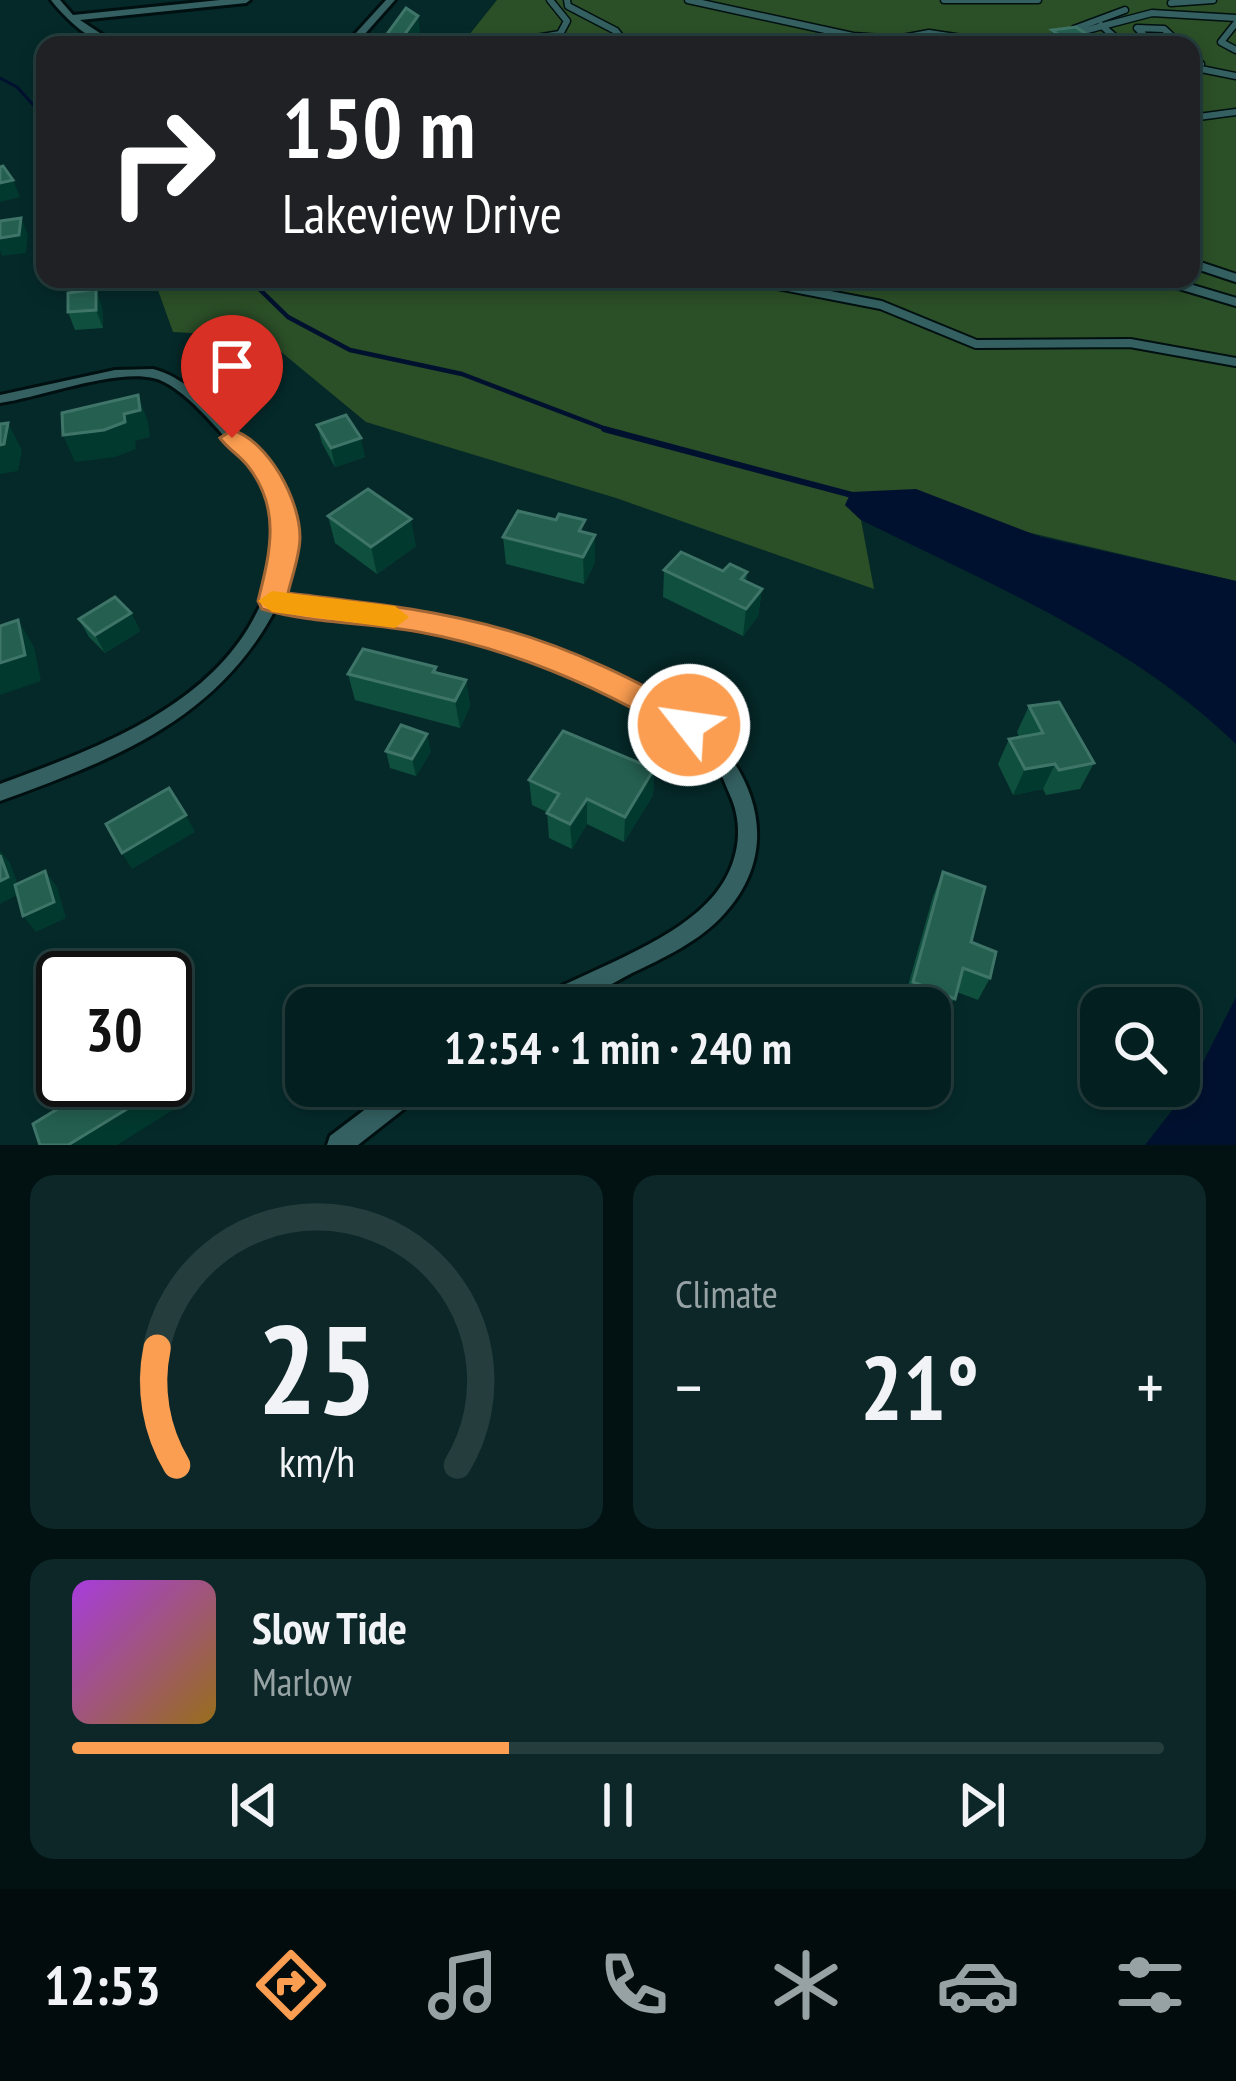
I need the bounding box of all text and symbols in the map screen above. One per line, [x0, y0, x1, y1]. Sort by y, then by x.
text: 150 m [282, 72, 475, 181]
icon: right [84, 84, 240, 240]
text: Lakeview Drive [282, 178, 562, 248]
pin [181, 315, 283, 438]
icon: arrive [199, 333, 265, 399]
position arrow [626, 662, 752, 788]
speed limit sign: 30 [36, 951, 192, 1107]
map controls [1080, 987, 1200, 1107]
button: search [1080, 987, 1200, 1107]
text: 12:54 · 1 min · 240 m [444, 1018, 792, 1076]
text: Climate [675, 1268, 778, 1319]
text: 25 [257, 1287, 376, 1448]
text: 21° [860, 1328, 979, 1445]
text: − [675, 1344, 702, 1429]
text: + [1137, 1344, 1164, 1429]
text: km/h [278, 1433, 355, 1489]
text: Slow Tide [252, 1598, 407, 1656]
text: Marlow [252, 1656, 352, 1707]
icon: previous [221, 1772, 287, 1838]
icon: pause [585, 1772, 651, 1838]
icon: next [949, 1772, 1015, 1838]
icon: directions [249, 1943, 333, 2027]
icon: music [421, 1943, 505, 2027]
icon: phone [592, 1943, 676, 2027]
icon: climate [764, 1943, 848, 2027]
icon: car [936, 1943, 1020, 2027]
icon: filters [1108, 1943, 1192, 2027]
text: 12:53 [44, 1950, 161, 2020]

